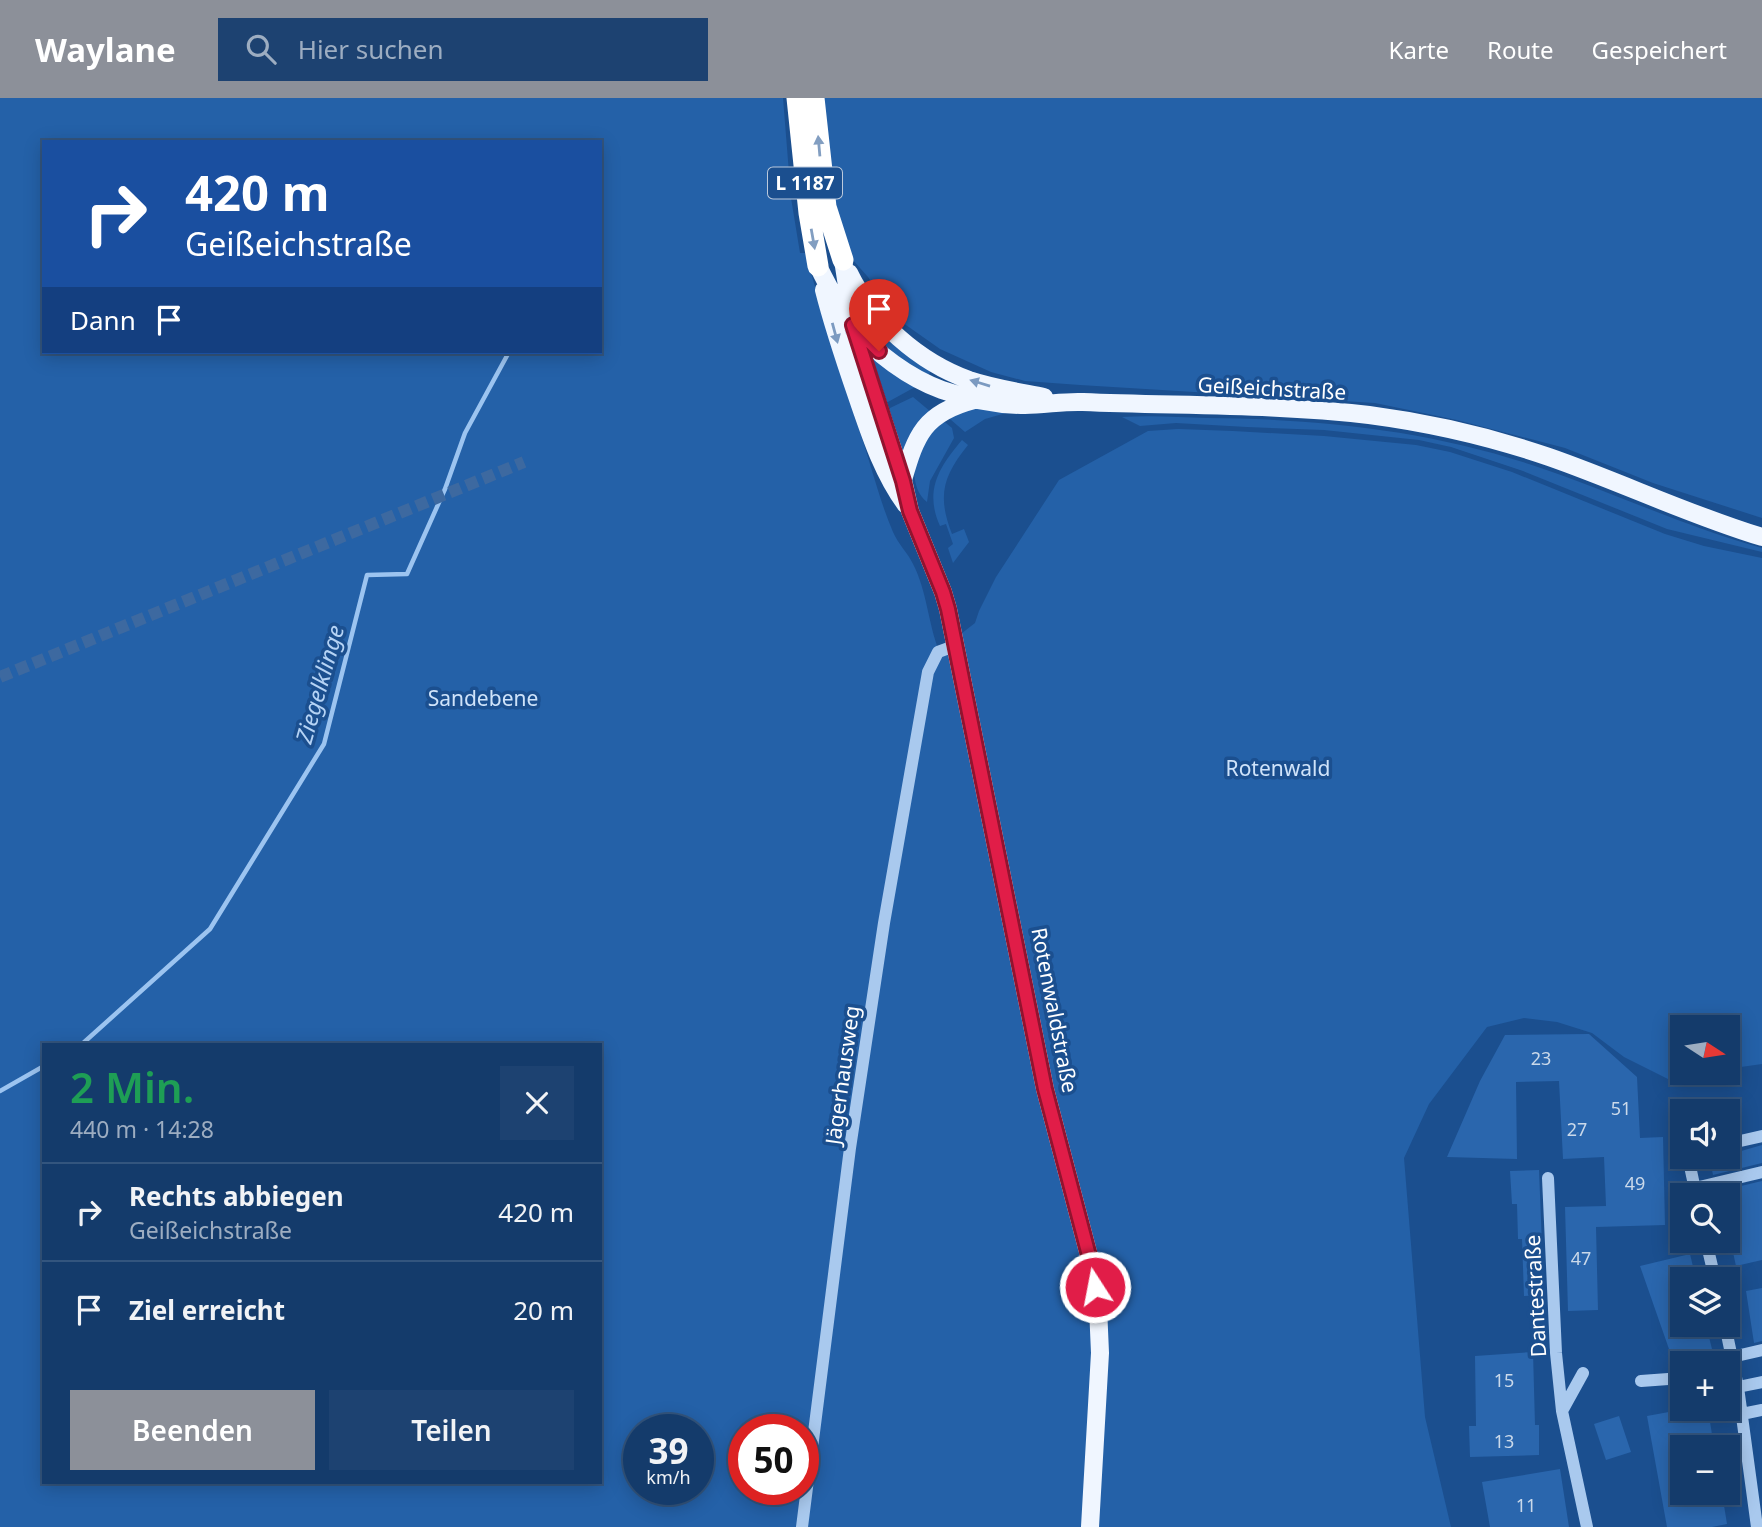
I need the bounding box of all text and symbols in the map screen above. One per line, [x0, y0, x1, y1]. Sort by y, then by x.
search box [218, 18, 708, 81]
text: Waylane [35, 27, 176, 72]
icon: search [242, 30, 280, 68]
text: Hier suchen [298, 31, 444, 67]
text: Karte [1389, 33, 1449, 66]
text: Route [1487, 33, 1554, 66]
text: Gespeichert [1592, 33, 1727, 66]
one-way arrow [813, 134, 824, 156]
text: 420 m [185, 159, 330, 225]
road number: L 1187 [768, 167, 842, 198]
icon: right [70, 168, 161, 259]
text: Geißeichstraße [185, 222, 412, 265]
one-way arrow [808, 228, 819, 250]
pin [849, 279, 909, 351]
icon: arrive [860, 290, 898, 328]
icon: arrive [150, 301, 188, 339]
text: Dann [70, 302, 136, 338]
one-way arrow [830, 322, 841, 344]
street label: Geißeichstraße [1197, 370, 1347, 406]
one-way arrow [969, 377, 990, 387]
water label: Ziegelklinge [287, 621, 351, 748]
park label: Sandebene [428, 684, 538, 712]
park label: Rotenwald [1226, 754, 1330, 782]
street label: Rotenwaldstraße [1025, 925, 1085, 1095]
street label: Jägerhausweg [818, 1004, 866, 1148]
north arrow [1670, 1015, 1740, 1085]
map controls [1670, 1015, 1740, 1505]
house number: 23 [1531, 1046, 1551, 1070]
text: 2 Min. [70, 1058, 194, 1115]
button: close [500, 1066, 574, 1140]
house number: 51 [1611, 1096, 1631, 1120]
button: sound [1670, 1099, 1740, 1169]
text: 440 m · 14:28 [70, 1113, 214, 1145]
house number: 27 [1567, 1117, 1587, 1141]
house number: 49 [1625, 1171, 1645, 1195]
text: Rechts abbiegen [129, 1178, 344, 1214]
button: search [1670, 1183, 1740, 1253]
icon: right [70, 1193, 108, 1231]
text: 420 m [498, 1194, 574, 1230]
text: Geißeichstraße [129, 1214, 292, 1246]
street label: Dantestraße [1518, 1234, 1552, 1358]
house number: 47 [1571, 1246, 1591, 1270]
position arrow [1058, 1250, 1132, 1324]
button: layers [1670, 1267, 1740, 1337]
icon: arrive [70, 1291, 108, 1329]
text: Ziel erreicht [129, 1292, 285, 1328]
text: 20 m [513, 1292, 574, 1328]
button: + [1670, 1351, 1740, 1421]
house number: 15 [1494, 1368, 1514, 1392]
button: Beenden [70, 1390, 315, 1470]
button: Teilen [329, 1390, 574, 1470]
speed limit sign: 50 [728, 1414, 819, 1505]
text: 39 [648, 1427, 689, 1474]
house number: 13 [1494, 1429, 1514, 1453]
button: − [1670, 1435, 1740, 1505]
text: km/h [646, 1465, 691, 1489]
house number: 11 [1516, 1493, 1536, 1517]

